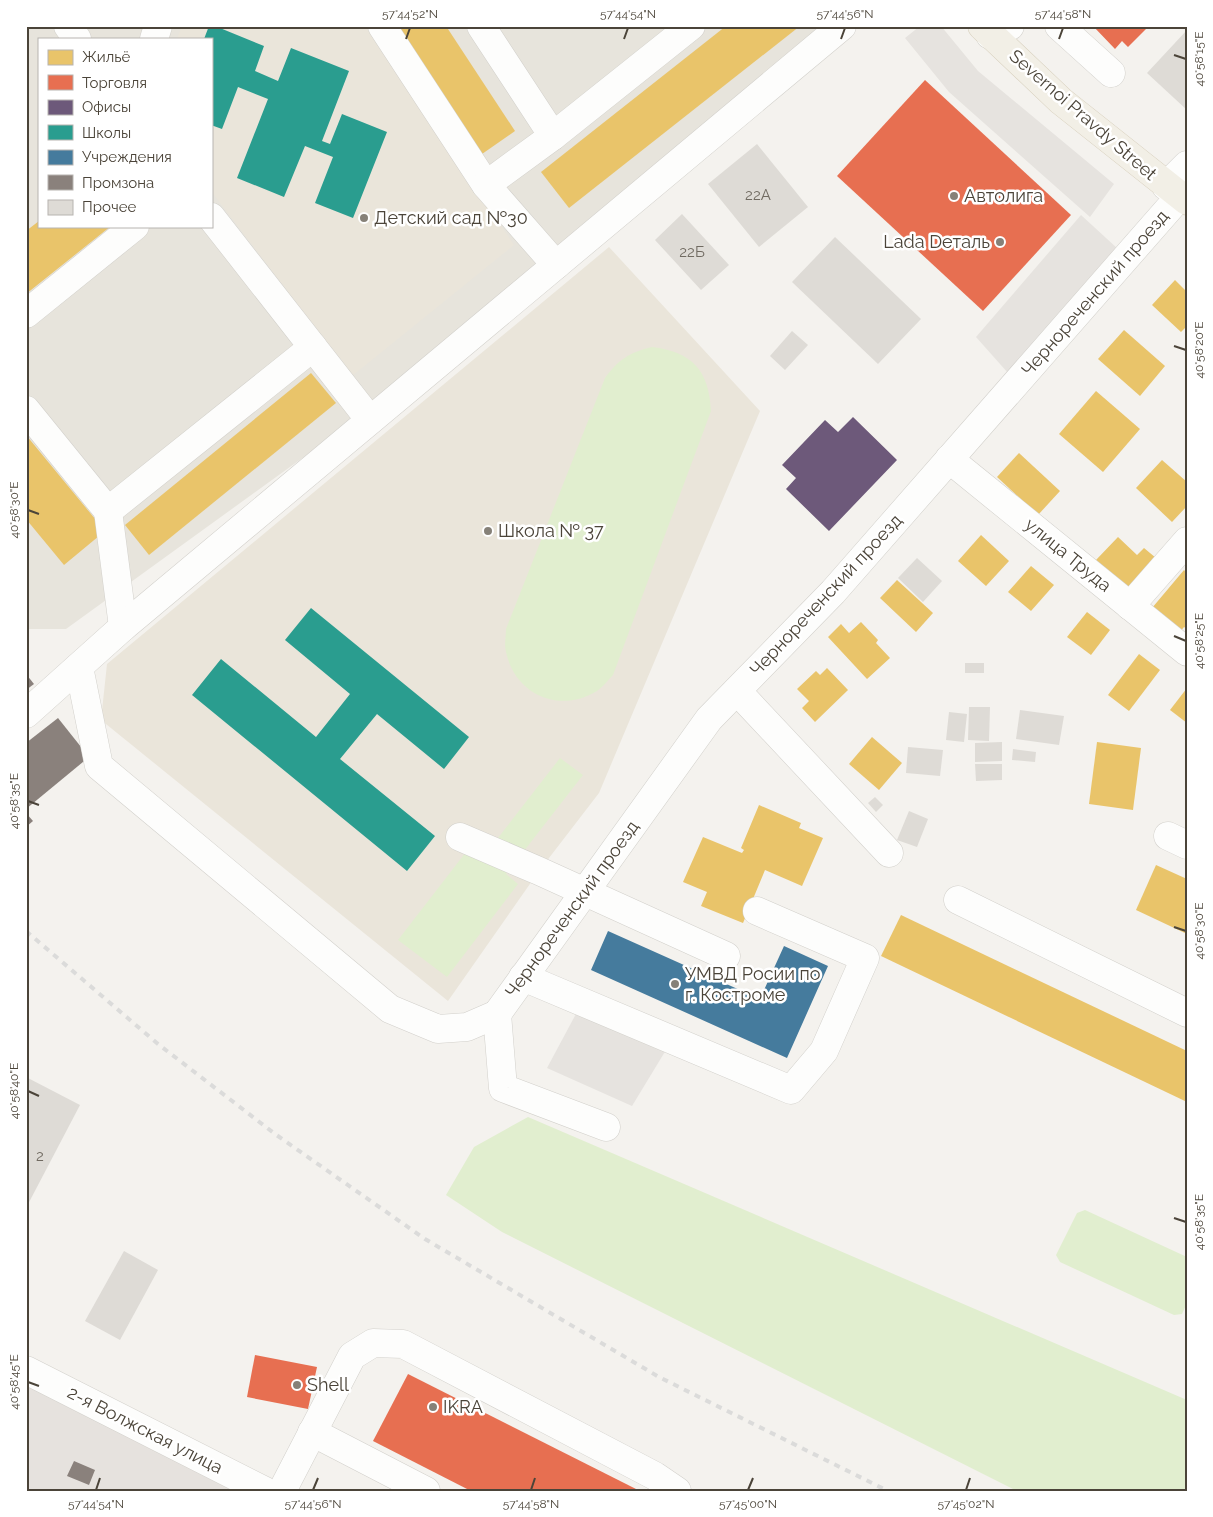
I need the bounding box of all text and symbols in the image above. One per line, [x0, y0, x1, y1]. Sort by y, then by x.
text: 57°44'52"N [382, 7, 438, 21]
text: 57°44'54"N [600, 7, 656, 21]
text: 57°44'56"N [817, 7, 873, 21]
text: 57°44'58"N [1035, 7, 1091, 21]
text: 40°58'15"E [1192, 31, 1206, 87]
legend [38, 38, 212, 228]
street label: Severnoi Pravdy Street [1005, 45, 1161, 184]
text: Жильё [82, 48, 131, 66]
text: Торговля [82, 74, 147, 92]
text: Офисы [82, 98, 131, 116]
text: Школы [82, 124, 131, 142]
text: Учреждения [82, 148, 172, 166]
text: Промзона [82, 174, 154, 192]
place label: Автолига [964, 185, 1043, 206]
house number: 22А [745, 186, 771, 204]
marker: Автолига [948, 190, 960, 202]
text: Прочее [82, 198, 136, 216]
street label: Чернореченский проезд [1017, 205, 1172, 380]
place label: Детский сад №30 [374, 207, 528, 228]
marker: Детский сад №30 [358, 212, 370, 224]
place label: Lada Dеталь [883, 231, 990, 252]
marker: Lada Dеталь [994, 236, 1006, 248]
house number: 22Б [679, 243, 705, 261]
text: 40°58'20"E [1192, 322, 1206, 379]
text: 40°58'30"E [7, 481, 21, 539]
street label: Чернореченский проезд [745, 510, 906, 680]
street label: улица Труда [1021, 513, 1116, 596]
place label: Школа № 37 [498, 520, 604, 541]
marker: Школа № 37 [482, 525, 494, 537]
text: 40°58'25"E [1192, 613, 1206, 669]
text: 40°58'35"E [7, 773, 21, 829]
street label: Чернореченский проезд [501, 816, 643, 1001]
text: 40°58'30"E [1192, 902, 1206, 960]
place label: УМВД Росии по г. Костроме [685, 963, 821, 1005]
marker: УМВД Росии по г. Костроме [669, 978, 681, 990]
text: 40°58'40"E [7, 1063, 21, 1119]
house number: 2 [36, 1147, 44, 1165]
text: 40°58'35"E [1192, 1194, 1206, 1250]
text: 40°58'45"E [7, 1354, 21, 1410]
place label: Shell [307, 1374, 349, 1395]
marker: Shell [291, 1379, 303, 1391]
street label: 2-я Волжская улица [64, 1381, 226, 1478]
place label: IKRA [443, 1396, 483, 1417]
marker: IKRA [427, 1401, 439, 1413]
text: 57°44'54"N [68, 1497, 124, 1511]
text: 57°44'56"N [285, 1497, 341, 1511]
text: 57°44'58"N [503, 1497, 559, 1511]
text: 57°45'00"N [719, 1497, 777, 1511]
text: 57°45'02"N [938, 1497, 994, 1511]

